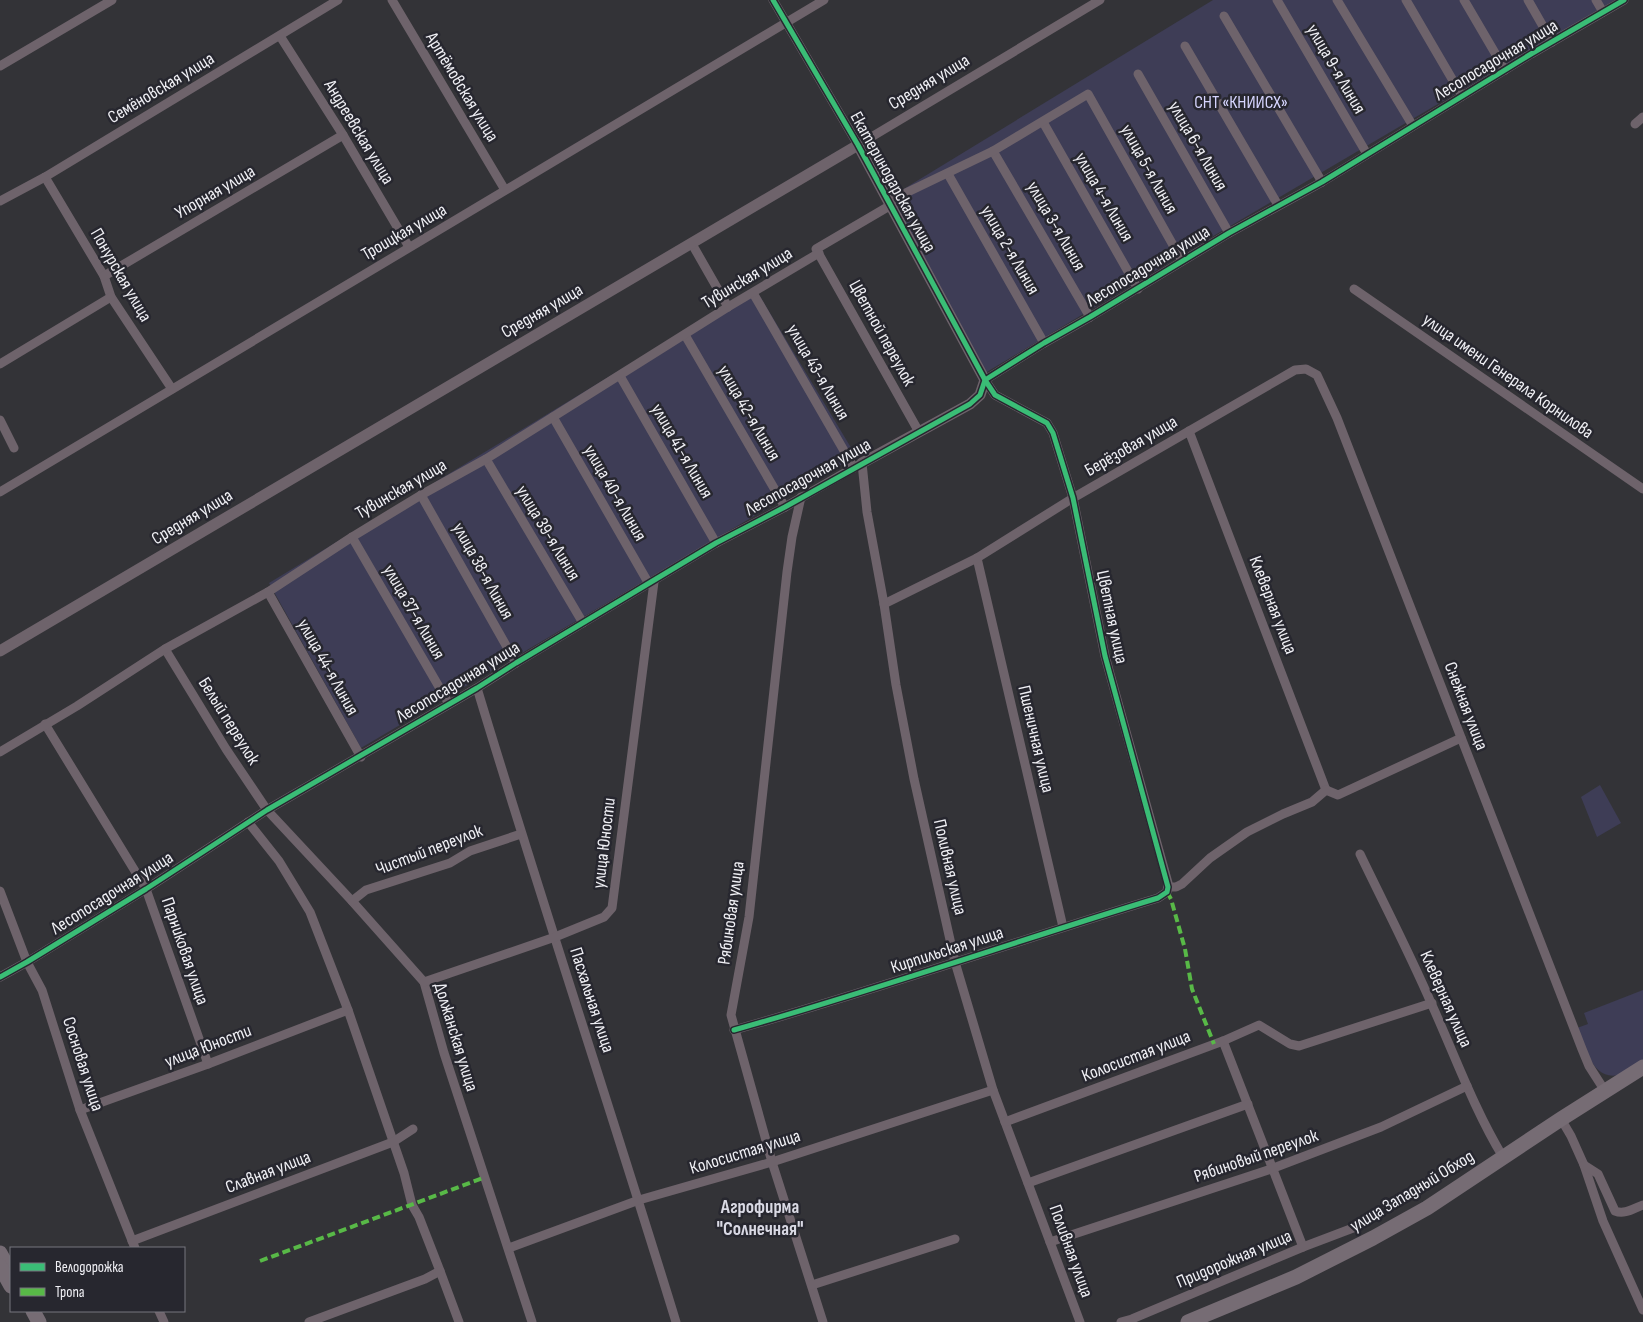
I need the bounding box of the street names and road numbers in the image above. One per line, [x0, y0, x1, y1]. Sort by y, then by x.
street label: Лесопосадочная улица [1430, 15, 1562, 106]
street label: улица 9-я Линия [1302, 21, 1370, 117]
street label: Артёмовская улица [421, 28, 503, 146]
street label: Семёновская улица [104, 48, 218, 128]
street label: Средняя улица [885, 50, 973, 114]
street label: Андреевская улица [319, 75, 399, 188]
street label: улица 6-я Линия [1164, 98, 1232, 194]
street label: Екатеринодарская улица [846, 108, 940, 256]
street label: улица 5-я Линия [1116, 121, 1182, 217]
street label: улица 4-я Линия [1070, 149, 1138, 245]
street label: Упорная улица [171, 161, 259, 223]
street label: улица 3-я Линия [1022, 178, 1090, 274]
street label: Троицкая улица [358, 199, 450, 265]
street label: улица 2-я Линия [976, 202, 1044, 298]
street label: Лесопосадочная улица [1082, 221, 1214, 312]
street label: Понурская улица [86, 225, 156, 326]
street label: Тувинская улица [698, 243, 796, 313]
street label: Цветной переулок [844, 276, 920, 390]
street label: Средняя улица [498, 279, 586, 343]
street label: улица имени Генерала Корнилова [1419, 309, 1598, 443]
street label: улица 43-я Линия [782, 320, 854, 424]
street label: улица 42-я Линия [713, 362, 785, 464]
street label: улица 41-я Линия [647, 400, 717, 502]
street label: Берёзовая улица [1081, 411, 1181, 481]
street label: Лесопосадочная улица [741, 434, 875, 521]
street label: улица 40-я Линия [579, 441, 651, 545]
street label: Тувинская улица [352, 454, 450, 523]
street label: улица 39-я Линия [511, 482, 585, 584]
street label: Средняя улица [148, 485, 236, 549]
street label: улица 38-я Линия [448, 519, 518, 623]
street label: Клеверная улица [1245, 553, 1301, 657]
street label: улица 37-я Линия [379, 561, 449, 663]
street label: Цветная улица [1092, 568, 1132, 666]
street label: улица 44-я Линия [293, 615, 363, 719]
street label: Лесопосадочная улица [392, 637, 524, 728]
street label: Снежная улица [1440, 659, 1492, 753]
street label: Белый переулок [194, 673, 264, 769]
street label: Пшеничная улица [1013, 683, 1059, 795]
street label: улица Юности [588, 796, 620, 890]
street label: Поливная улица [929, 817, 971, 917]
street label: Чистый переулок [373, 820, 486, 880]
street label: Лесопосадочная улица [46, 847, 177, 940]
street label: Рябиновая улица [713, 860, 749, 966]
street label: Парниковая улица [157, 895, 213, 1007]
street label: Кирпильская улица [888, 922, 1006, 978]
street label: Пасхальная улица [565, 945, 619, 1055]
street label: Клеверная улица [1415, 947, 1477, 1051]
street label: Должанская улица [430, 980, 483, 1094]
street label: Сосновая улица [58, 1014, 108, 1114]
street label: улица Юности [162, 1020, 254, 1072]
street label: Колосистая улица [1079, 1026, 1193, 1086]
street label: Колосистая улица [687, 1125, 803, 1179]
street label: Рябиновый переулок [1191, 1125, 1321, 1187]
street label: Славная улица [223, 1146, 313, 1198]
street label: улица Западный Обход [1346, 1146, 1478, 1236]
street label: Поливная улица [1044, 1202, 1098, 1300]
street label: Придорожная улица [1173, 1225, 1295, 1293]

